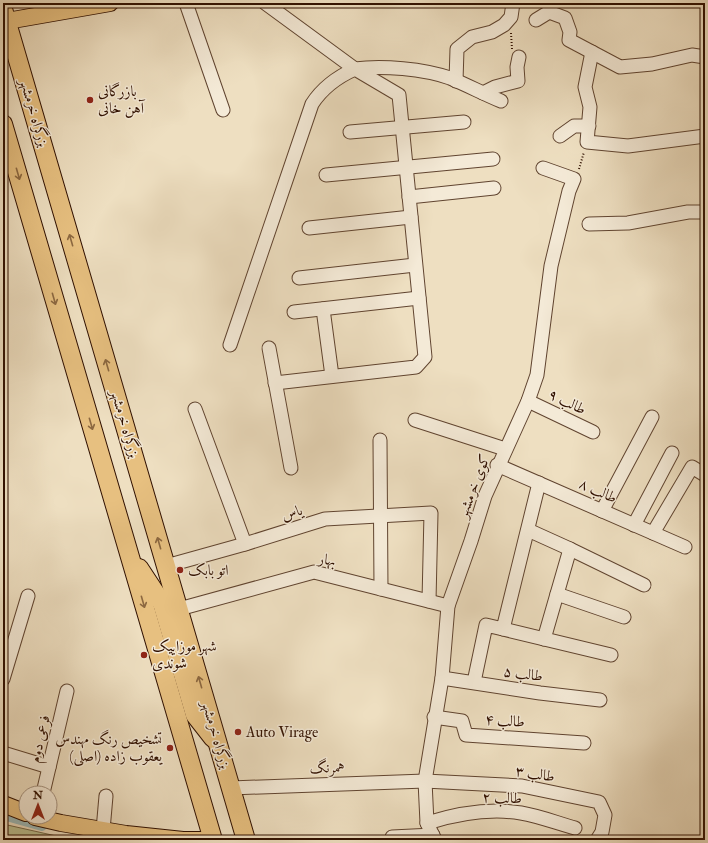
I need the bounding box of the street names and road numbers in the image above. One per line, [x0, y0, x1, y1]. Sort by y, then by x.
street label: بزرگراه خرمشهر [15, 75, 54, 150]
street label: طالب ۹ [545, 385, 589, 419]
street label: بزرگراه خرمشهر [106, 386, 145, 461]
street label: کوی خرمشهر [453, 452, 495, 522]
street label: طالب ۸ [576, 474, 620, 508]
street label: یاس [279, 500, 306, 525]
street label: بهار [315, 549, 337, 571]
street label: طالب ۵ [502, 662, 544, 686]
street label: بزرگراه خرمشهر [197, 697, 236, 772]
street label: طالب ۴ [485, 710, 525, 732]
street label: فرعی دوم [25, 713, 58, 765]
street label: همرنگ [309, 757, 345, 778]
street label: طالب ۳ [514, 762, 556, 786]
street label: طالب ۲ [482, 788, 522, 808]

